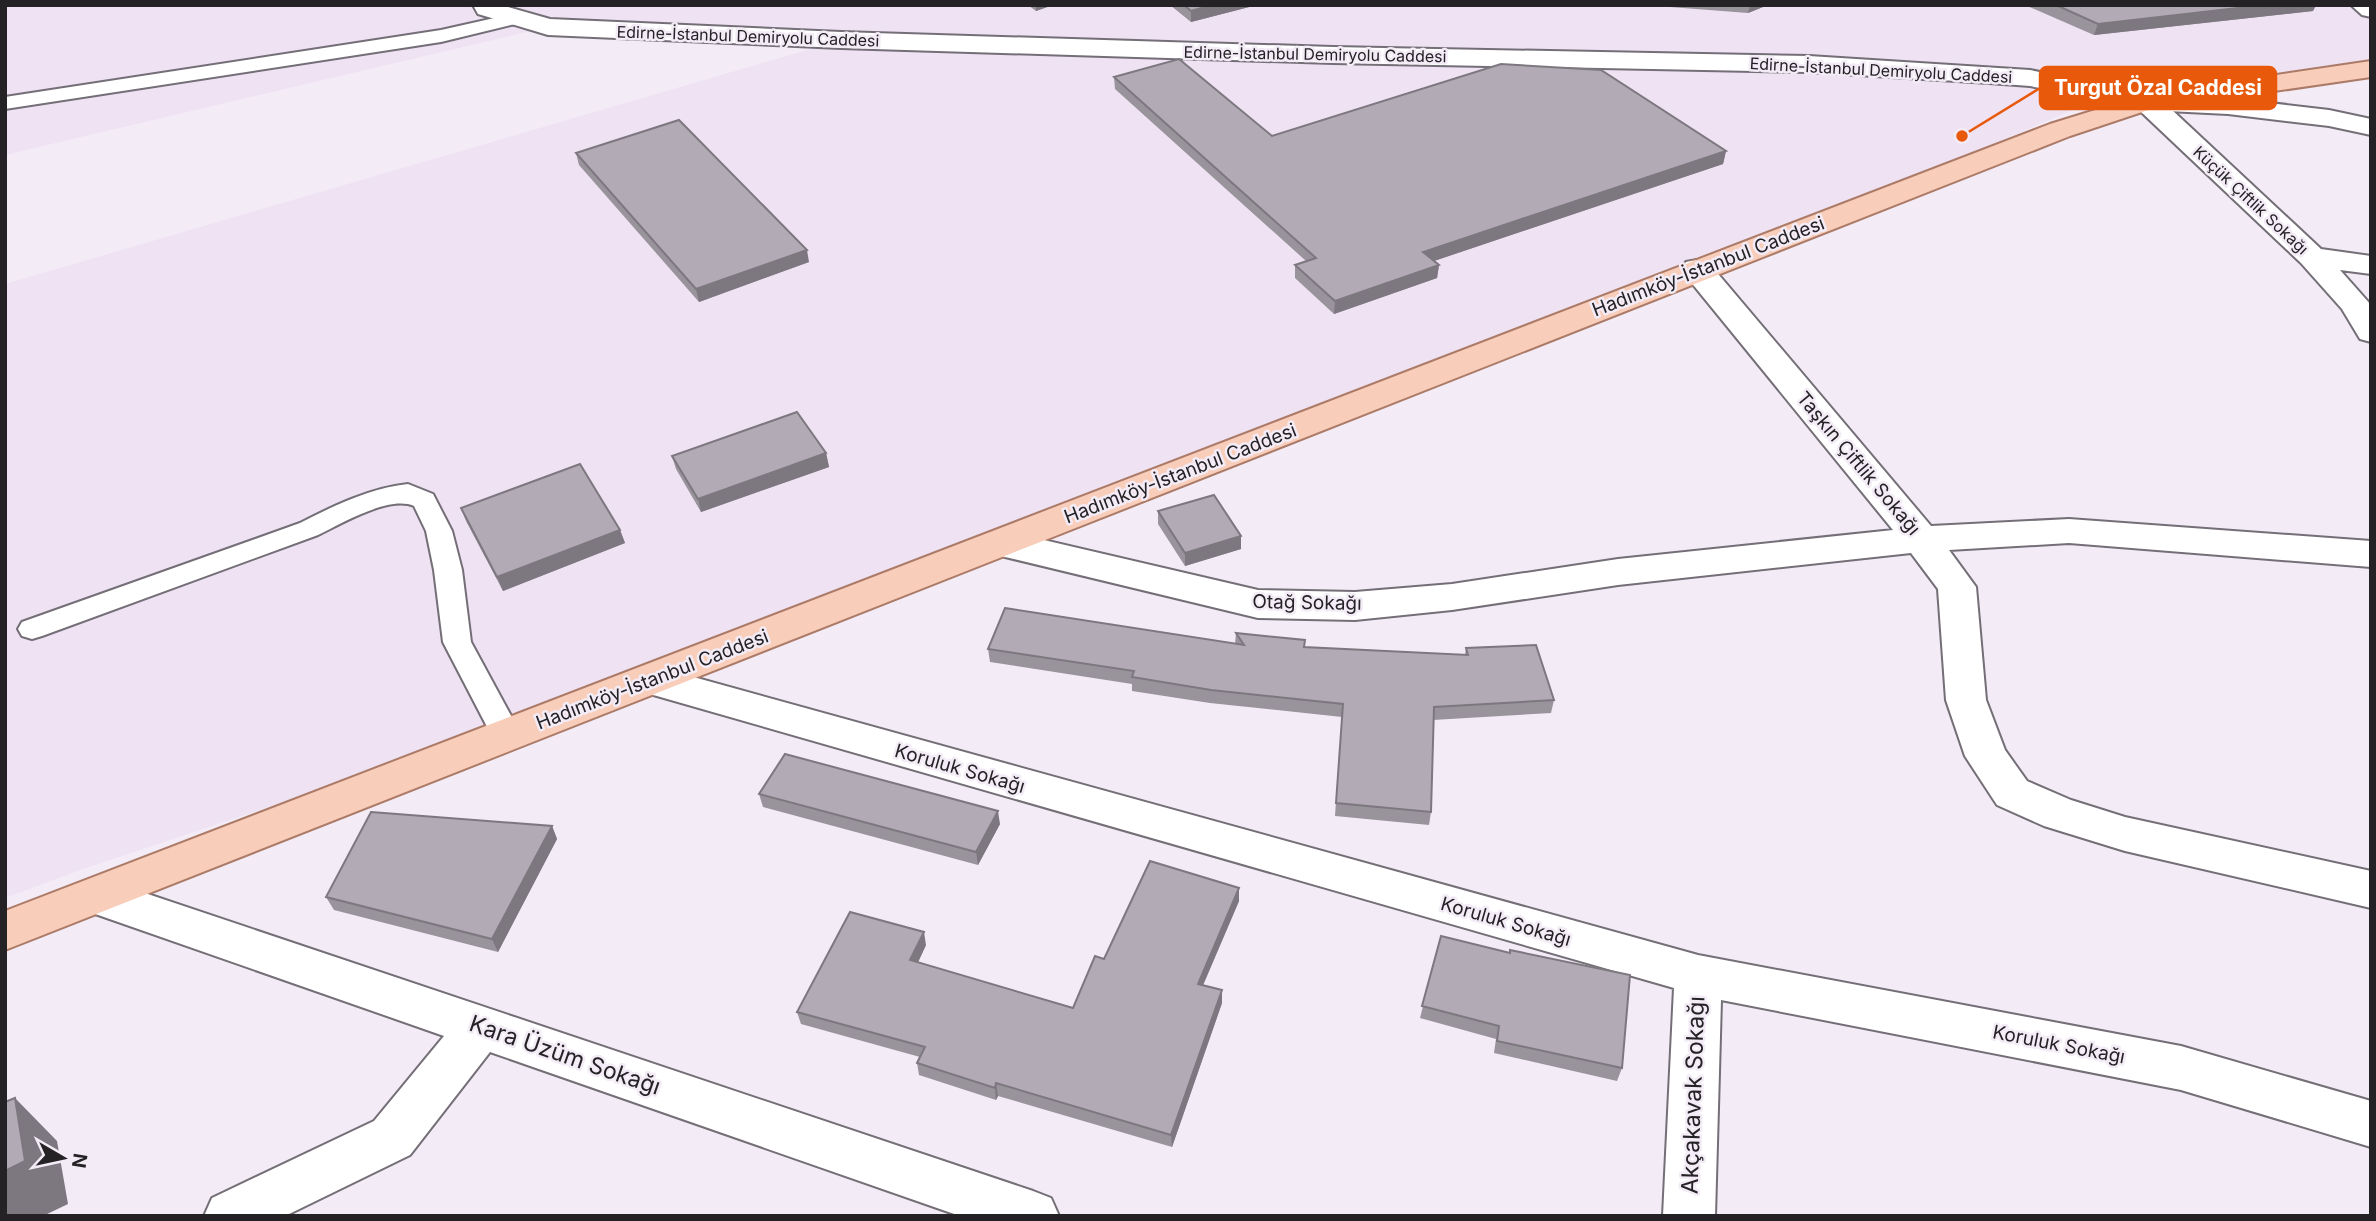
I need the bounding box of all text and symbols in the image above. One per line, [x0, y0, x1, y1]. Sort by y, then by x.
street label: Edirne-İstanbul Demiryolu Caddesi [616, 21, 880, 51]
street label: Edirne-İstanbul Demiryolu Caddesi [1183, 42, 1447, 66]
street label: Edirne-İstanbul Demiryolu Caddesi [1749, 53, 2013, 87]
callout: Turgut Özal Caddesi [2040, 67, 2276, 109]
text: Turgut Özal Caddesi [2054, 75, 2262, 100]
street label: Küçük Çiftlik Sokağı [2189, 142, 2313, 258]
street label: Hadımköy-İstanbul Caddesi [1589, 211, 1828, 321]
street label: Taşkın Çiftlik Sokağı [1792, 387, 1925, 540]
street label: Hadımköy-İstanbul Caddesi [1061, 418, 1300, 528]
street label: Otağ Sokağı [1252, 590, 1362, 615]
street label: Hadımköy-İstanbul Caddesi [533, 624, 772, 734]
street label: Koruluk Sokağı [892, 739, 1028, 798]
street label: Koruluk Sokağı [1438, 892, 1574, 951]
street label: Akçakavak Sokağı [1676, 996, 1710, 1194]
street label: Kara Üzüm Sokağı [466, 1009, 664, 1101]
street label: Koruluk Sokağı [1991, 1020, 2127, 1069]
north arrow [28, 1123, 98, 1193]
text: N [67, 1152, 92, 1170]

